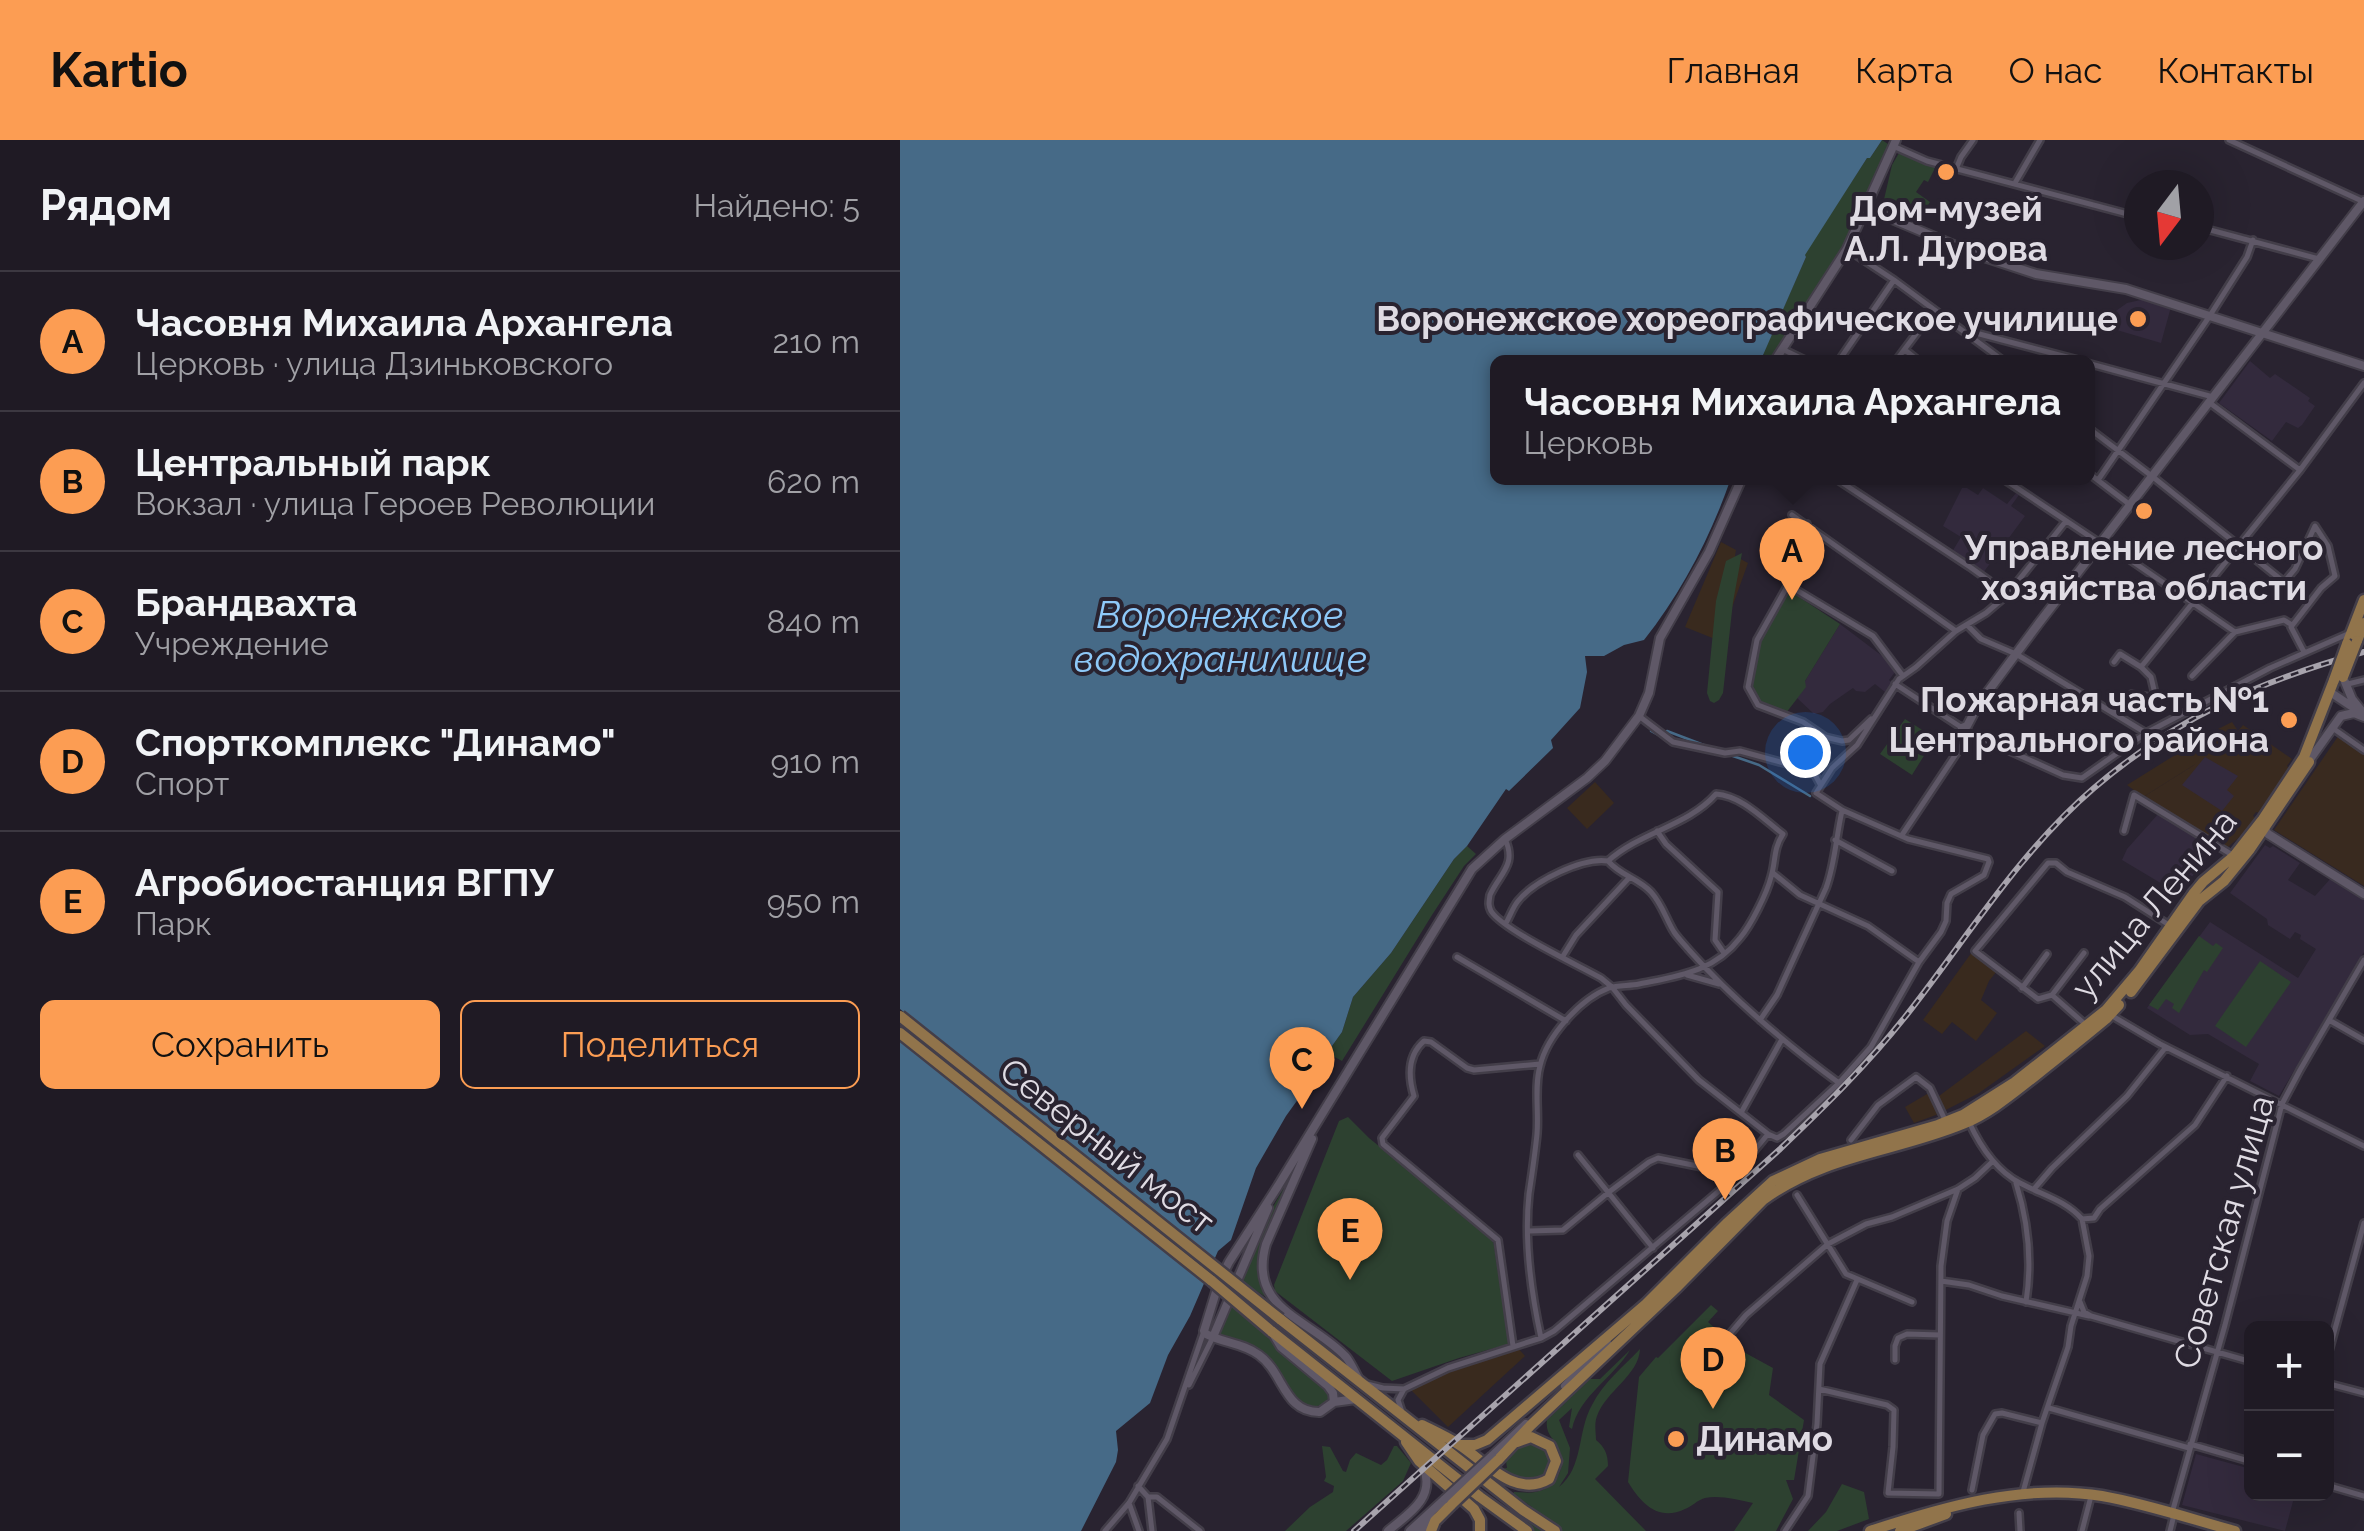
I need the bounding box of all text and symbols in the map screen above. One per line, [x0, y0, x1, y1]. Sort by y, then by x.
text: Kartio [50, 42, 188, 98]
text: Главная [1667, 50, 1800, 91]
text: Карта [1855, 50, 1953, 91]
text: О нас [2008, 50, 2102, 91]
text: Контакты [2157, 50, 2314, 91]
marker: Дом-музей А.Л. Дурова [1935, 161, 1957, 183]
north arrow [2124, 170, 2214, 260]
text: Рядом [40, 181, 172, 230]
text: Найдено: 5 [693, 187, 860, 224]
place label: Дом-музей А.Л. Дурова [1844, 188, 2048, 269]
place label: Воронежское хореографическое училище [1376, 298, 2118, 339]
text: Часовня Михаила Архангела [135, 300, 673, 345]
marker: Воронежское хореографическое училище [2127, 308, 2149, 330]
text: A [62, 323, 83, 360]
text: 210 m [772, 323, 860, 360]
text: Церковь · улица Дзиньковского [135, 345, 613, 382]
popup [1490, 355, 2095, 485]
text: Часовня Михаила Архангела [1524, 379, 2061, 424]
text: Церковь [1524, 424, 1653, 461]
text: Центральный парк [135, 440, 491, 485]
text: B [62, 463, 83, 500]
text: 620 m [767, 463, 860, 500]
text: Вокзал · улица Героев Революции [135, 485, 655, 522]
marker: Управление лесного хозяйства области [2133, 500, 2155, 522]
pin: A [1760, 518, 1824, 600]
place label: Управление лесного хозяйства области [1964, 527, 2323, 608]
text: Брандвахта [135, 580, 357, 625]
water label: Воронежское водохранилище [1073, 592, 1367, 681]
text: C [62, 603, 83, 640]
text: 840 m [766, 603, 860, 640]
text: Учреждение [135, 625, 329, 662]
place label: Пожарная часть №1 Центрального района [1888, 679, 2269, 760]
marker: Пожарная часть №1 Центрального района [2278, 709, 2300, 731]
text: Спорткомплекс "Динамо" [135, 720, 616, 765]
your location [1780, 727, 1831, 778]
text: D [61, 743, 84, 780]
text: 910 m [770, 743, 860, 780]
text: Спорт [135, 765, 229, 802]
street label: улица Ленина [2063, 801, 2245, 1007]
text: Агробиостанция ВГПУ [135, 860, 554, 905]
text: E [63, 883, 82, 920]
text: 950 m [767, 883, 860, 920]
text: Парк [135, 905, 212, 942]
button: Сохранить [40, 1000, 440, 1089]
button: Поделиться [460, 1000, 860, 1089]
pin: C [1270, 1026, 1334, 1109]
street label: Северный мост [992, 1049, 1223, 1242]
street label: Советская улица [2165, 1091, 2282, 1373]
pin: B [1692, 1118, 1758, 1200]
pin: E [1318, 1198, 1382, 1280]
map controls [2244, 1321, 2334, 1501]
button: + [2244, 1321, 2334, 1411]
pin: D [1680, 1326, 1746, 1409]
button: − [2244, 1411, 2334, 1501]
place label: Динамо [1696, 1418, 1833, 1459]
marker: Динамо [1665, 1428, 1687, 1450]

